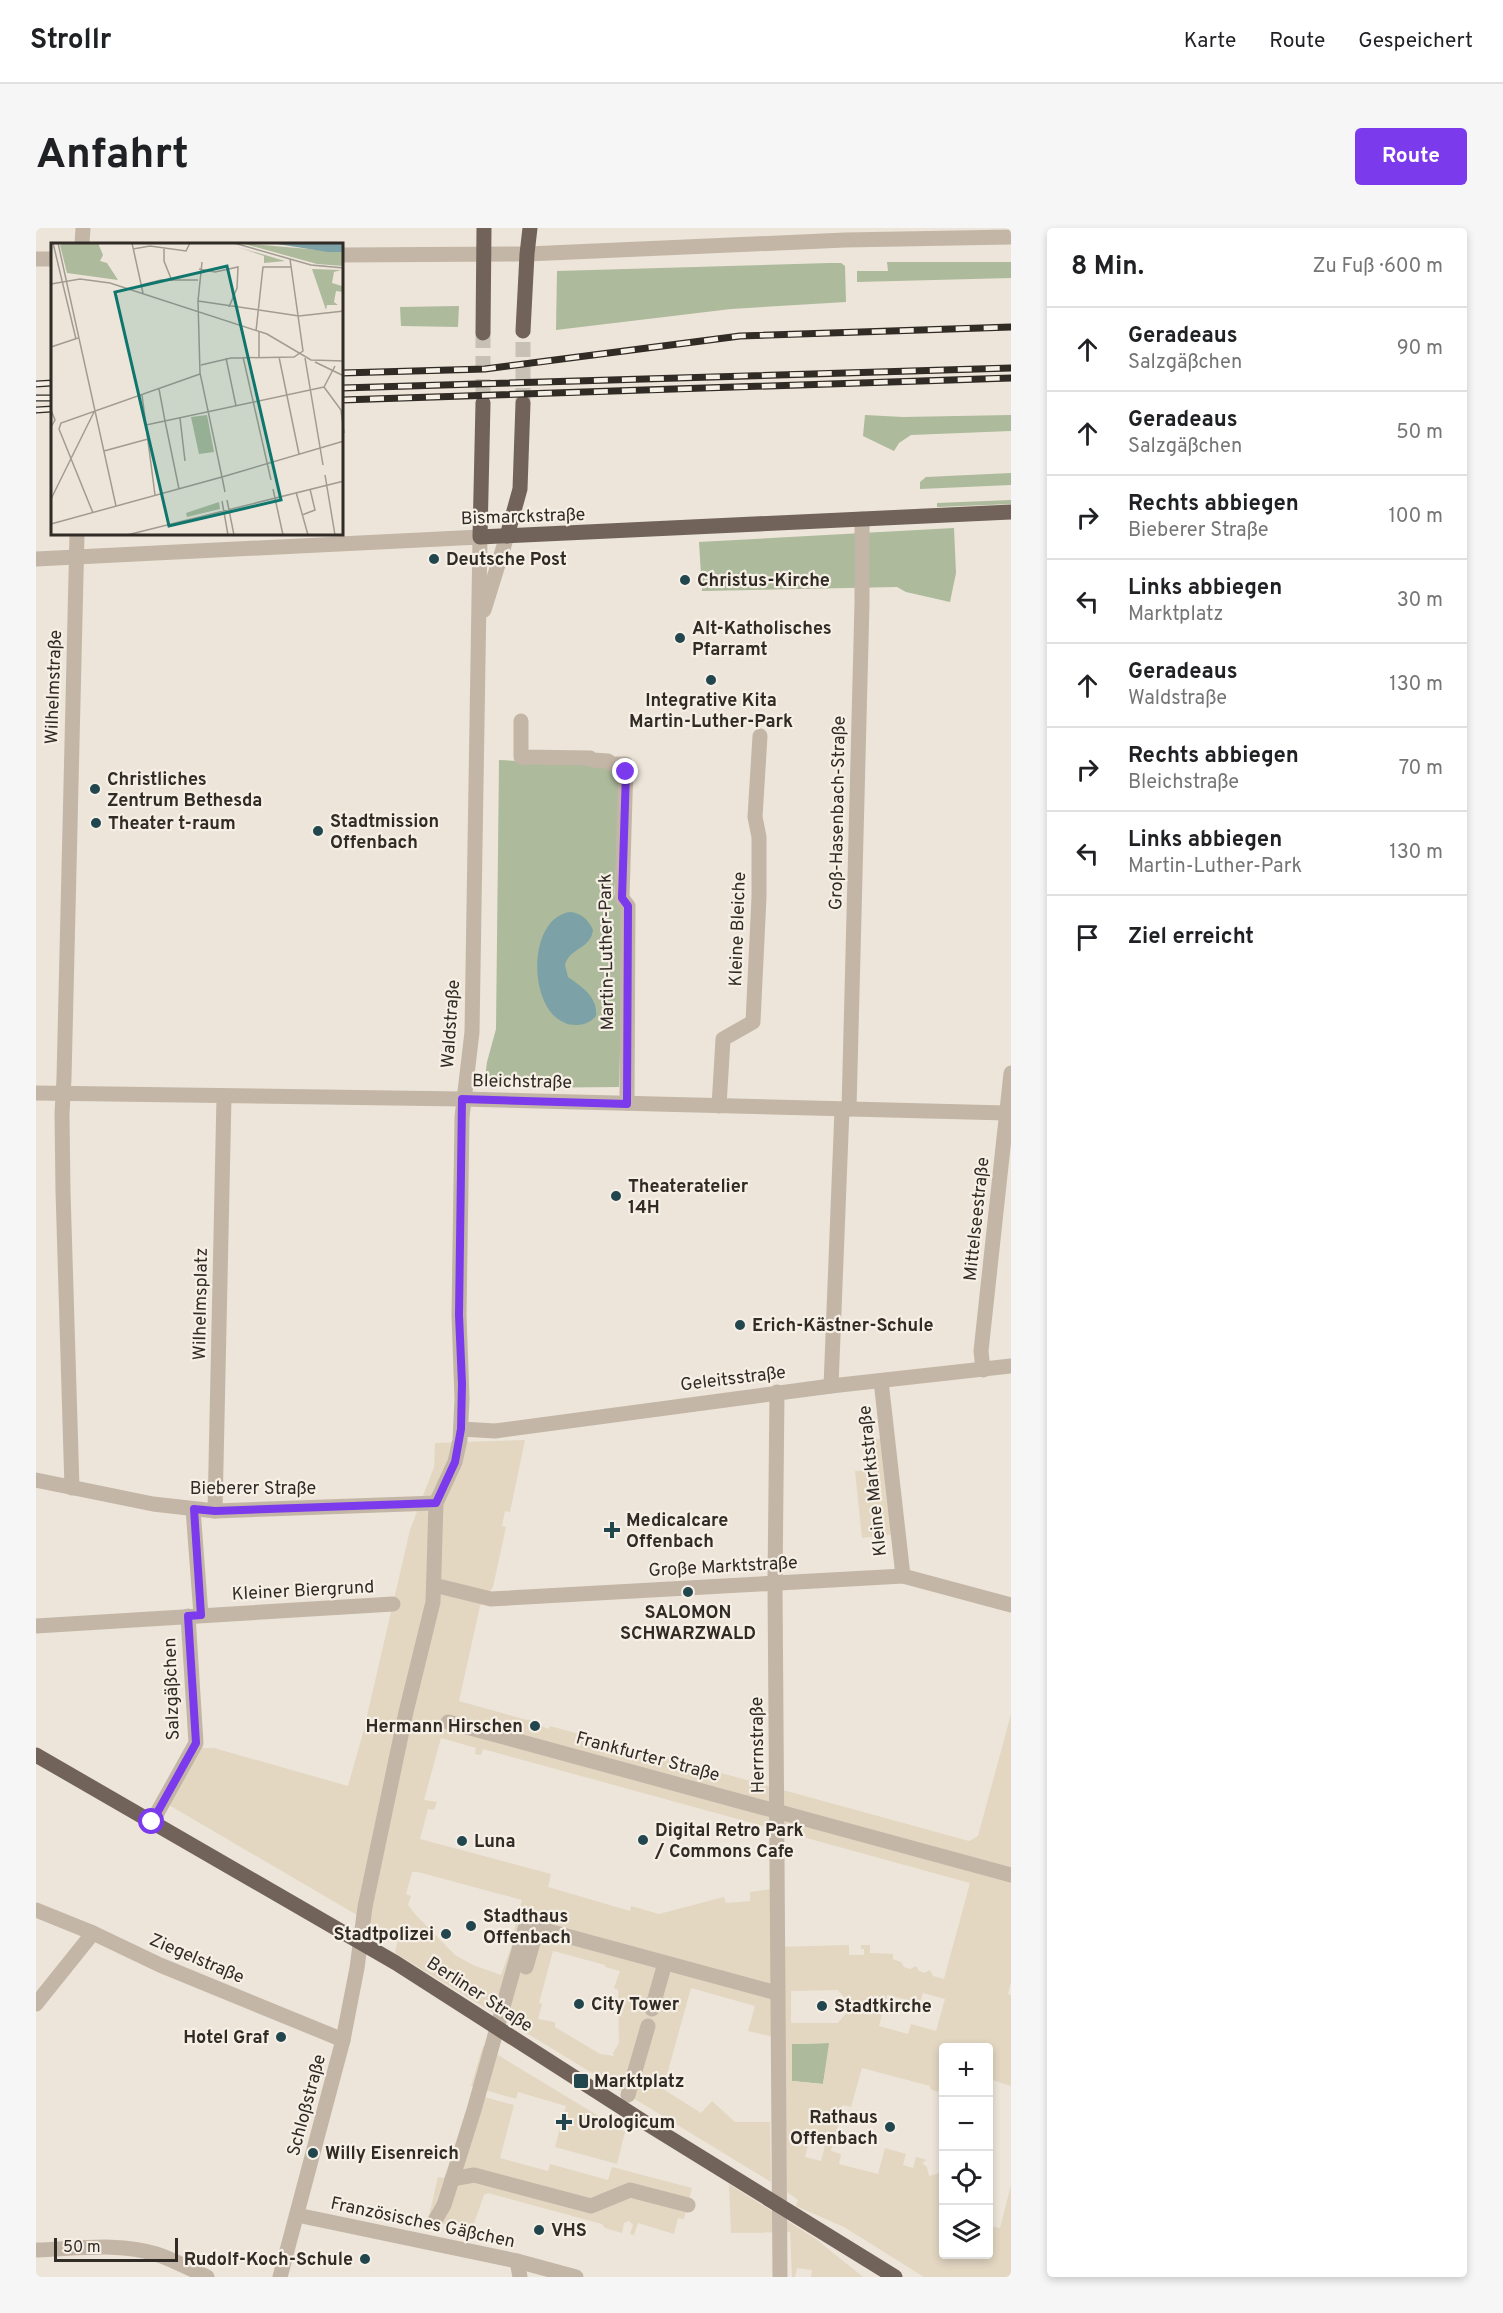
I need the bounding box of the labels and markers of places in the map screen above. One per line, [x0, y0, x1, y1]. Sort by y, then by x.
place label: Deutsche Post [446, 549, 567, 572]
marker: Deutsche Post [427, 552, 441, 566]
place label: Christus-Kirche [697, 570, 830, 593]
marker: Christus-Kirche [678, 573, 692, 587]
place label: Alt-Katholisches Pfarramt [692, 618, 832, 662]
marker: Alt-Katholisches Pfarramt [673, 631, 687, 645]
marker: Integrative Kita Martin-Luther-Park [704, 673, 718, 687]
place label: Integrative Kita Martin-Luther-Park [629, 690, 793, 734]
place label: Christliches Zentrum Bethesda [107, 769, 262, 813]
marker: Christliches Zentrum Bethesda [88, 782, 102, 796]
place label: Stadtmission Offenbach [330, 811, 439, 855]
place label: Theater t-raum [108, 813, 236, 836]
marker: Theater t-raum [89, 816, 103, 830]
marker: Stadtmission Offenbach [311, 824, 325, 838]
place label: Theateratelier 14H [628, 1176, 749, 1220]
marker: Theateratelier 14H [609, 1189, 623, 1203]
place label: Erich-Kästner-Schule [752, 1315, 933, 1338]
marker: Erich-Kästner-Schule [733, 1318, 747, 1332]
place label: Medicalcare Offenbach [626, 1510, 728, 1554]
marker: Medicalcare Offenbach [603, 1521, 621, 1539]
marker: SALOMON SCHWARZWALD [681, 1585, 695, 1599]
place label: SALOMON SCHWARZWALD [620, 1602, 756, 1646]
place label: Hermann Hirschen [366, 1716, 523, 1739]
marker: Hermann Hirschen [528, 1719, 542, 1733]
place label: Digital Retro Park / Commons Cafe [654, 1820, 804, 1864]
place label: Luna [474, 1831, 516, 1854]
marker: Digital Retro Park / Commons Cafe [636, 1833, 650, 1847]
marker: Luna [455, 1834, 469, 1848]
place label: Stadthaus Offenbach [483, 1906, 571, 1950]
marker: Stadthaus Offenbach [464, 1919, 478, 1933]
place label: Stadtpolizei [334, 1924, 434, 1947]
marker: Stadtpolizei [439, 1927, 453, 1941]
place label: City Tower [591, 1994, 680, 2017]
place label: Stadtkirche [834, 1996, 932, 2019]
marker: City Tower [572, 1997, 586, 2011]
marker: Stadtkirche [815, 1999, 829, 2013]
place label: Hotel Graf [183, 2027, 269, 2050]
marker: Hotel Graf [274, 2030, 288, 2044]
place label: Marktplatz [594, 2071, 685, 2094]
marker: Marktplatz [572, 2072, 590, 2090]
place label: Rathaus Offenbach [790, 2107, 878, 2151]
place label: Urologicum [578, 2112, 675, 2135]
marker: Urologicum [555, 2113, 573, 2131]
marker: Rathaus Offenbach [883, 2120, 897, 2134]
place label: Willy Eisenreich [325, 2143, 459, 2166]
marker: Willy Eisenreich [306, 2146, 320, 2160]
place label: VHS [551, 2220, 587, 2243]
marker: VHS [532, 2223, 546, 2237]
place label: Rudolf-Koch-Schule [184, 2249, 353, 2272]
marker: Rudolf-Koch-Schule [358, 2252, 372, 2266]

